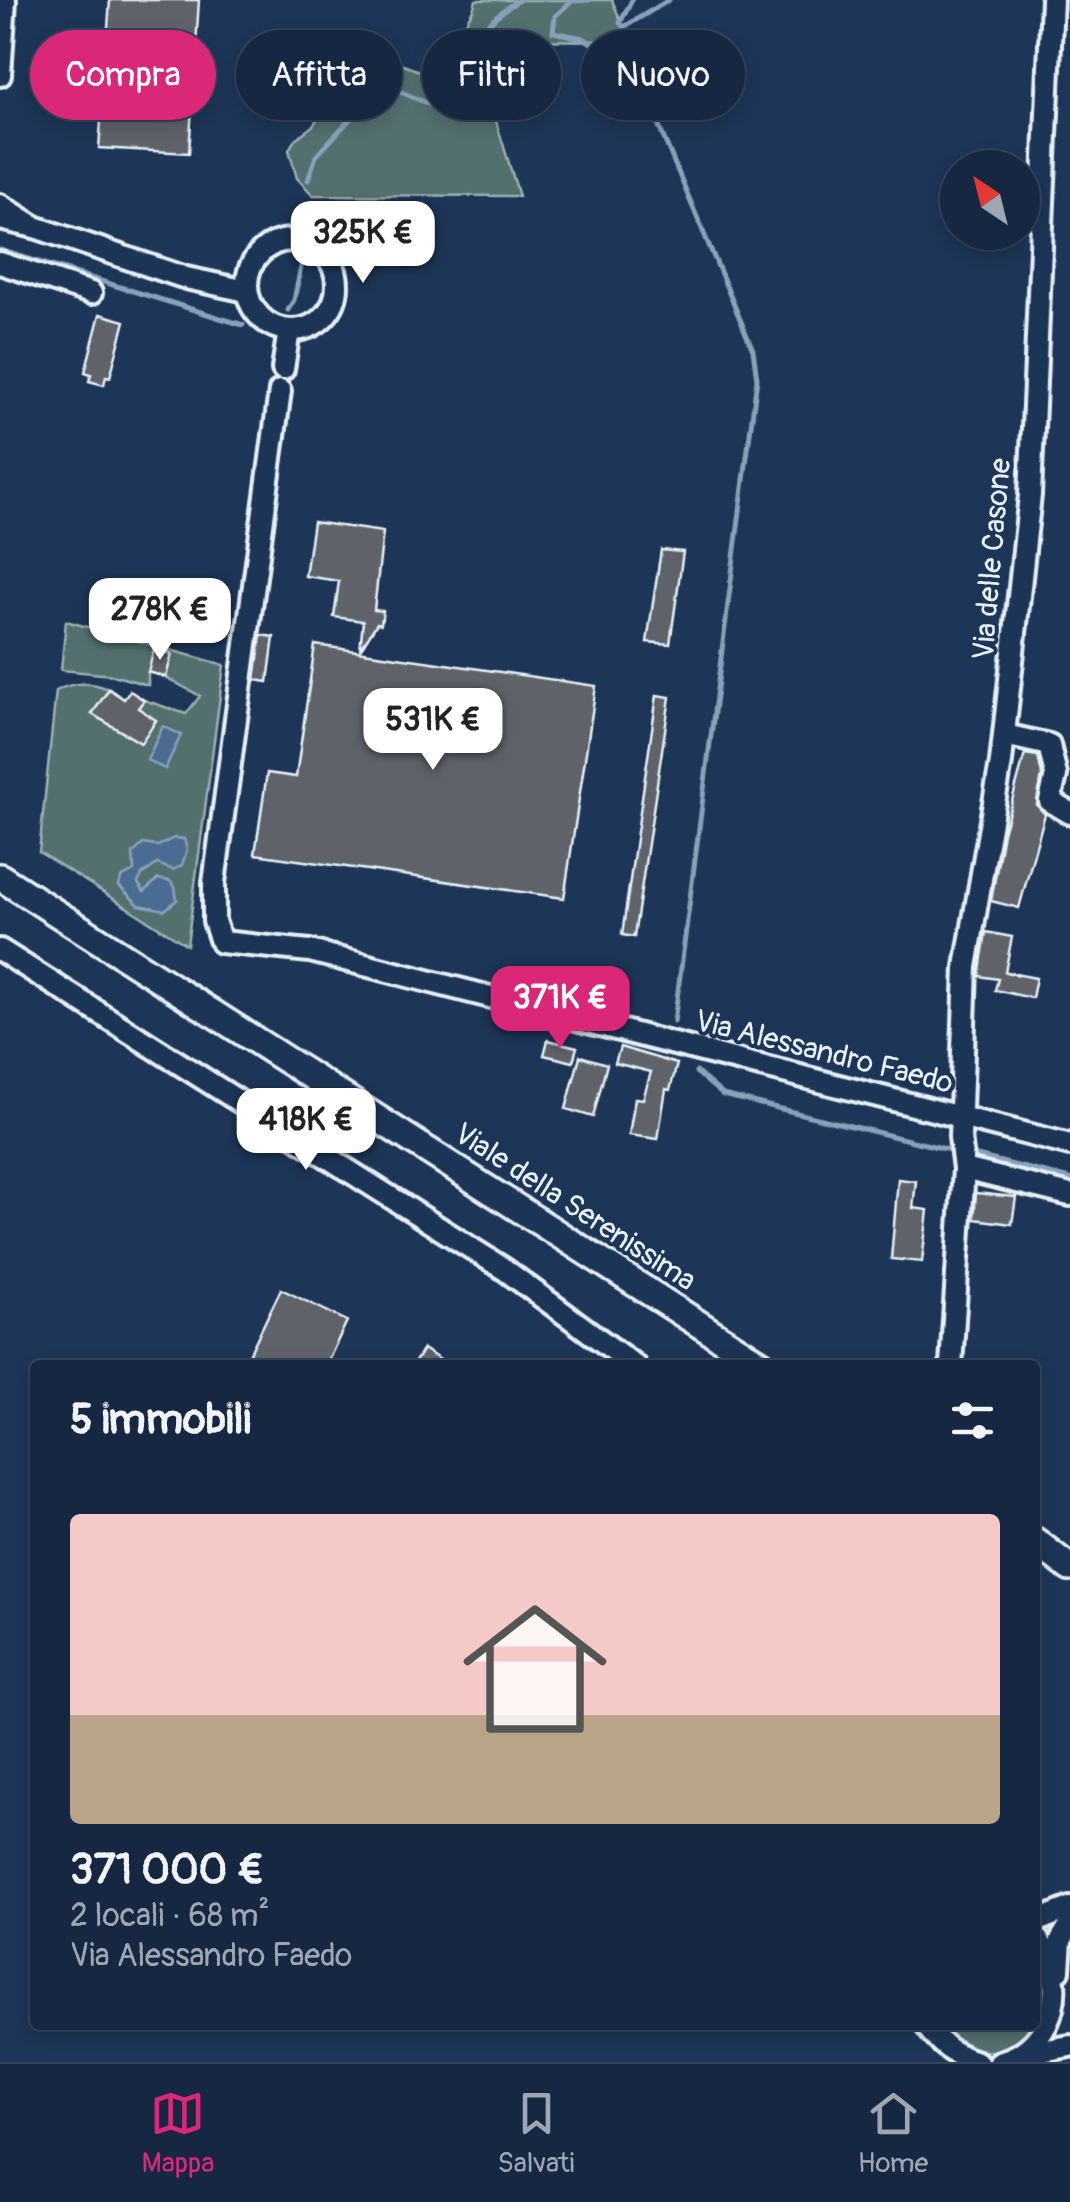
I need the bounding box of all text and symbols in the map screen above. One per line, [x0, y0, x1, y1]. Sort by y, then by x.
chip: Compra [30, 30, 216, 120]
chip: Affitta [236, 30, 402, 120]
chip: Filtri [422, 30, 561, 120]
chip: Nuovo [581, 30, 745, 120]
north arrow [940, 150, 1040, 250]
map controls [940, 150, 1040, 250]
pin: 325K € [282, 201, 444, 286]
text: 325K € [313, 213, 413, 253]
street label: Via delle Casone [965, 456, 1019, 662]
pin: 278K € [79, 578, 241, 663]
text: 278K € [111, 590, 209, 630]
pin: 531K € [352, 688, 514, 773]
text: 531K € [385, 700, 481, 740]
pin: 371K € [479, 966, 641, 1051]
text: 371K € [513, 978, 607, 1018]
street label: Via Alessandro Faedo [691, 1002, 957, 1102]
pin: 418K € [225, 1088, 387, 1173]
text: 418K € [259, 1100, 353, 1140]
street label: Viale della Serenissima [447, 1115, 703, 1299]
icon: filters [945, 1393, 1000, 1448]
text: 5 immobili [70, 1394, 251, 1446]
icon: home [445, 1579, 625, 1759]
text: 371 000 € [70, 1844, 264, 1896]
text: 2 locali · 68 m² [70, 1896, 269, 1936]
text: Via Alessandro Faedo [70, 1936, 352, 1976]
tab: Mappa [142, 2086, 214, 2181]
tab: Salvati [497, 2086, 575, 2181]
tab: Home [858, 2086, 928, 2181]

